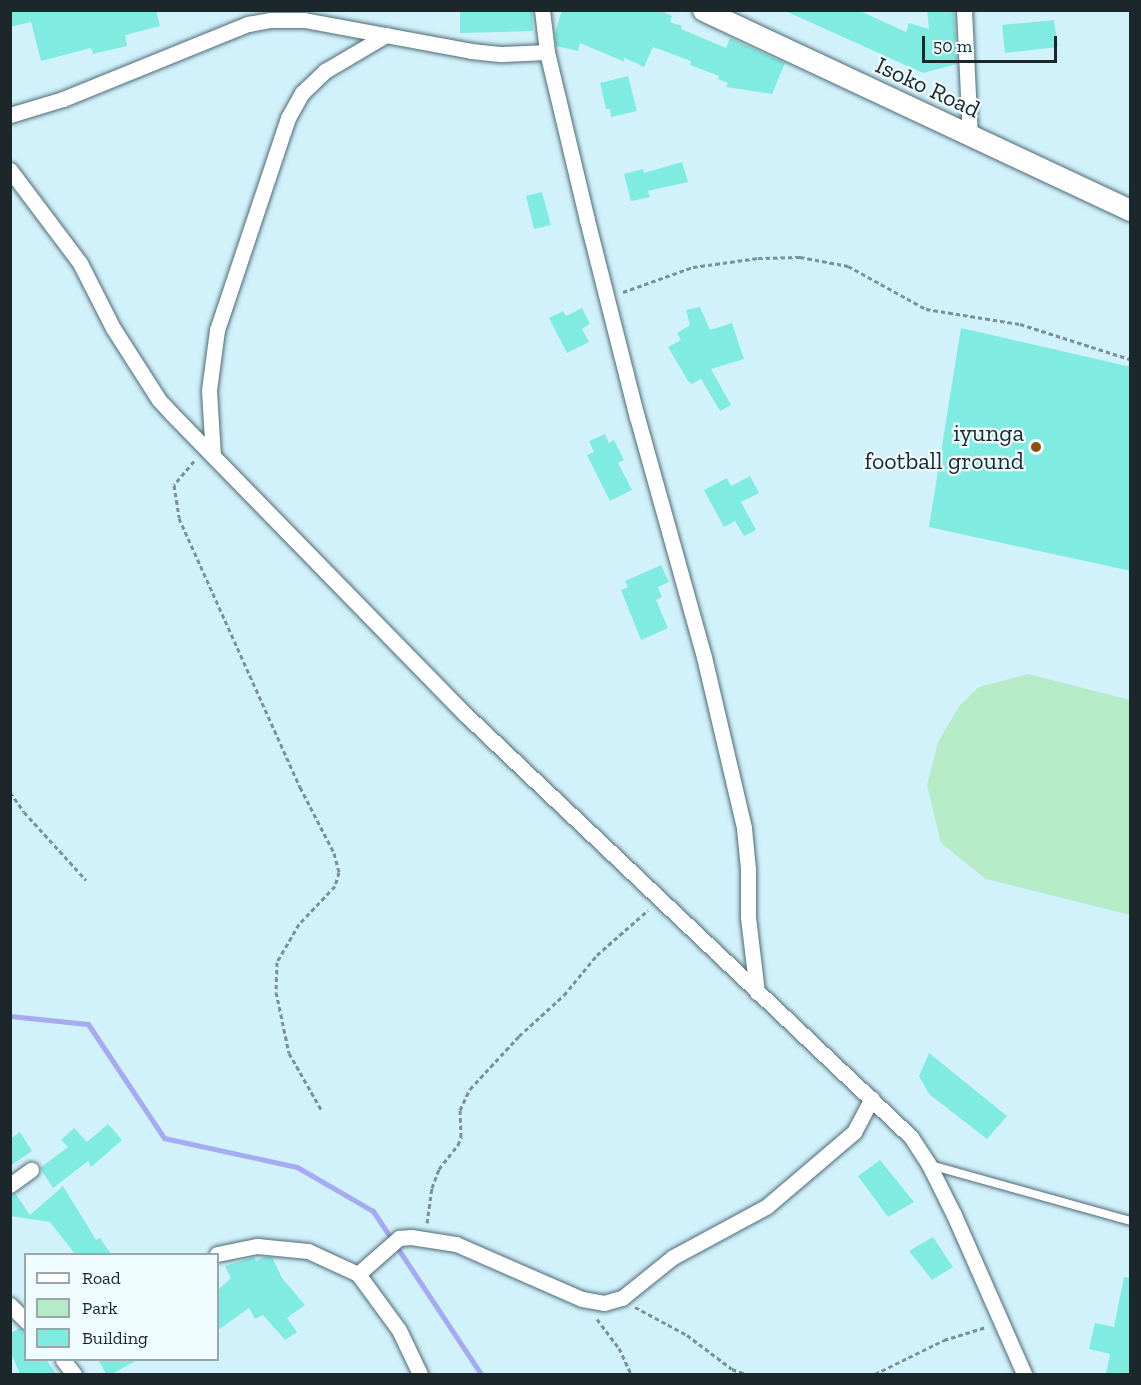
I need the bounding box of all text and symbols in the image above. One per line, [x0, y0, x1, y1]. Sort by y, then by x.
scale bar [925, 24, 1060, 62]
text: 50 m [933, 35, 972, 57]
street label: Isoko Road [871, 50, 985, 124]
place label: iyunga football ground [864, 419, 1024, 475]
marker: iyunga football ground [1029, 440, 1043, 454]
legend [24, 1253, 219, 1361]
text: Road [82, 1267, 121, 1289]
text: Park [82, 1297, 118, 1319]
text: Building [82, 1327, 148, 1349]

